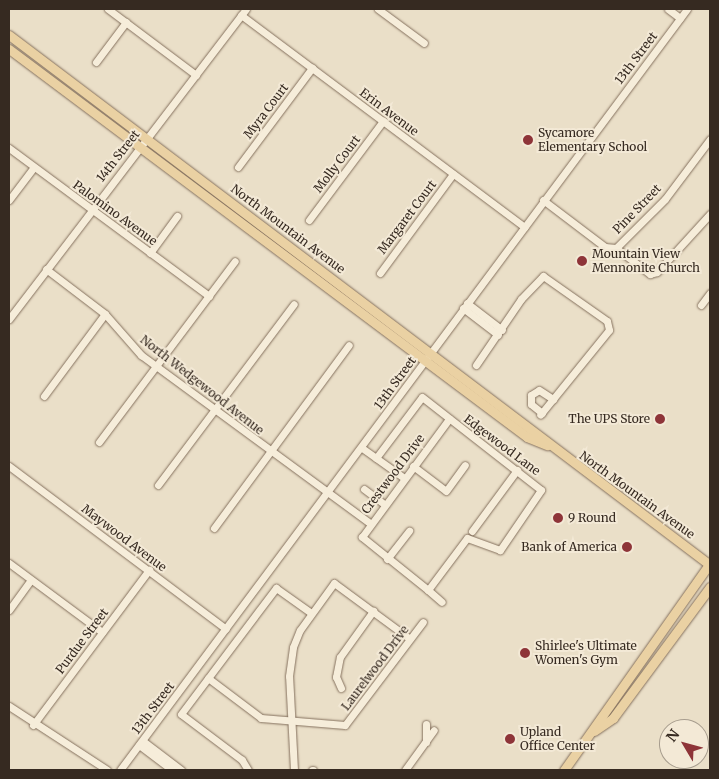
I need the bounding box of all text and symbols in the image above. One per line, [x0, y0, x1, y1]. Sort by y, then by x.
street label: 13th Street [612, 29, 660, 87]
street label: Myra Court [241, 81, 291, 141]
street label: Erin Avenue [357, 85, 421, 139]
place label: Sycamore Elementary School [538, 126, 647, 154]
street label: 14th Street [93, 127, 143, 185]
street label: Molly Court [311, 133, 363, 195]
marker: Sycamore Elementary School [522, 134, 534, 146]
street label: Margaret Court [375, 177, 439, 257]
street label: Palomino Avenue [70, 178, 160, 248]
street label: North Mountain Avenue [228, 181, 348, 277]
street label: Pine Street [610, 181, 664, 237]
place label: Mountain View Mennonite Church [592, 247, 700, 275]
marker: Mountain View Mennonite Church [576, 255, 588, 267]
street label: North Wedgewood Avenue [137, 332, 267, 438]
street label: 13th Street [371, 354, 419, 412]
street label: Edgewood Lane [461, 412, 543, 478]
place label: The UPS Store [568, 412, 650, 426]
marker: The UPS Store [654, 413, 666, 425]
street label: Crestwood Drive [358, 431, 428, 517]
street label: North Mountain Avenue [577, 448, 697, 542]
street label: Maywood Avenue [79, 501, 169, 575]
place label: 9 Round [568, 511, 616, 525]
marker: 9 Round [552, 512, 564, 524]
place label: Bank of America [521, 540, 617, 554]
marker: Bank of America [621, 541, 633, 553]
street label: Purdue Street [53, 605, 111, 677]
street label: Laurelwood Drive [338, 623, 412, 713]
place label: Shirlee's Ultimate Women's Gym [535, 639, 637, 667]
marker: Shirlee's Ultimate Women's Gym [519, 647, 531, 659]
street label: 13th Street [129, 679, 177, 737]
north arrow [659, 719, 709, 769]
place label: Upland Office Center [520, 725, 595, 753]
text: N [662, 726, 683, 745]
marker: Upland Office Center [504, 733, 516, 745]

